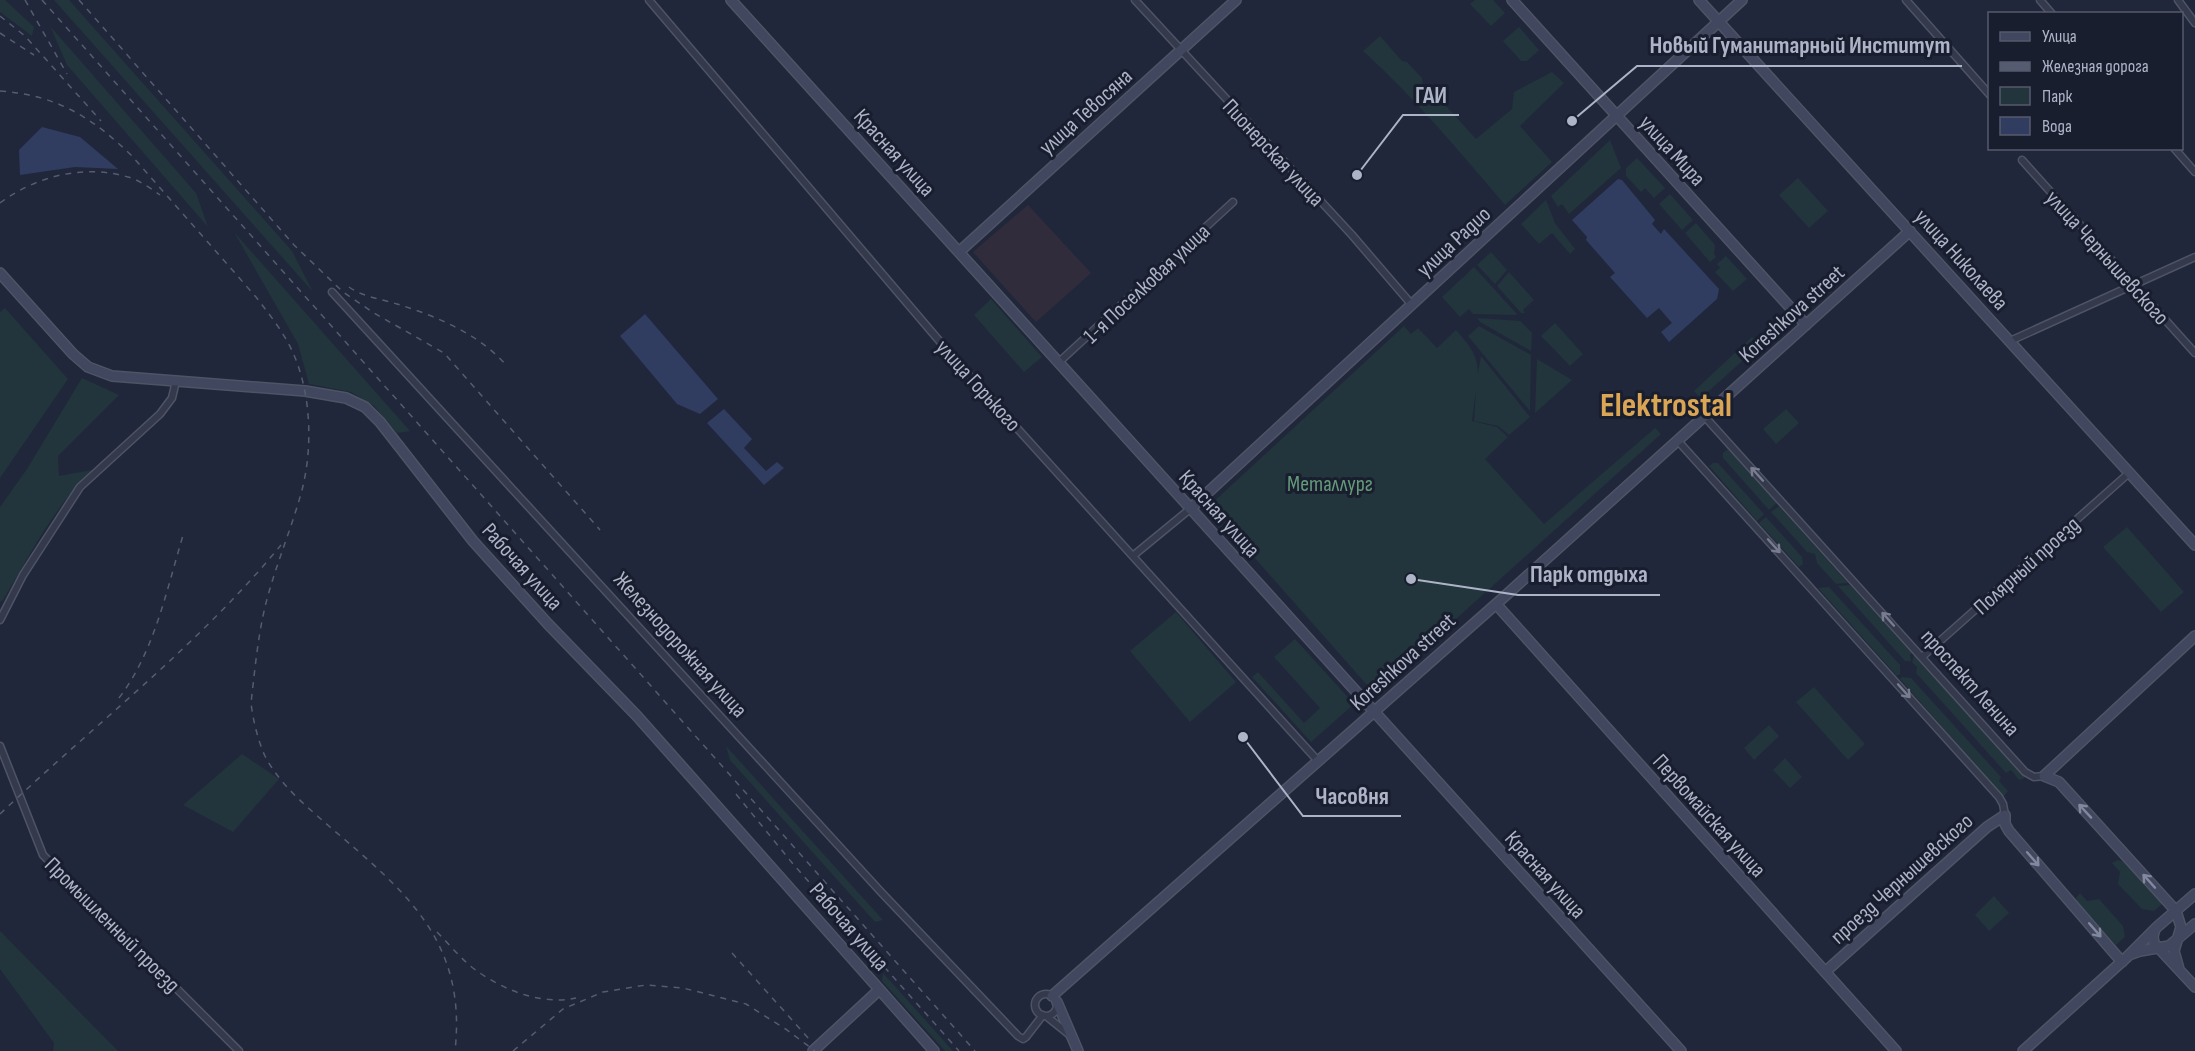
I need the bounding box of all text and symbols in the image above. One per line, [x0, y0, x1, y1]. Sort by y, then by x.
legend [1988, 12, 2183, 150]
callout: Новый Гуманитарный Институт [1637, 24, 1962, 66]
text: Улица [2042, 26, 2077, 47]
text: Новый Гуманитарный Институт [1649, 31, 1951, 60]
text: Железная дорога [2042, 56, 2149, 77]
street label: улица Тевосяна [1034, 63, 1138, 161]
callout: ГАИ [1403, 73, 1459, 115]
text: ГАИ [1415, 81, 1447, 110]
text: Парк [2042, 86, 2073, 107]
street label: Пионерская улица [1216, 94, 1330, 212]
street label: Красная улица [847, 104, 940, 202]
street label: улица Мира [1633, 110, 1711, 192]
text: Вода [2042, 116, 2072, 137]
street label: улица Чернышевского [2039, 185, 2174, 331]
street label: улица Радио [1411, 201, 1497, 283]
street label: улица Николаева [1908, 204, 2013, 316]
street label: 1-я Поселковая улица [1078, 219, 1216, 350]
street label: Koreshkova street [1734, 259, 1851, 369]
street label: улица Горького [930, 334, 1026, 438]
district label: Elektrostal [1600, 385, 1732, 426]
street label: Красная улица [1172, 465, 1265, 563]
one-way arrow [1750, 467, 1764, 482]
park label: Металлург [1287, 471, 1373, 498]
street label: Полярный проезд [1968, 511, 2086, 621]
street label: Рабочая улица [476, 518, 568, 616]
one-way arrow [1767, 538, 1781, 553]
callout: Парк отдыха [1518, 553, 1660, 595]
text: Парк отдыха [1530, 560, 1648, 589]
street label: Железнодорожная улица [607, 567, 752, 723]
street label: Koreshkova street [1345, 607, 1462, 717]
one-way arrow [1881, 612, 1895, 627]
street label: проспект Ленина [1915, 624, 2025, 742]
one-way arrow [1897, 683, 1911, 698]
street label: Первомайская улица [1647, 749, 1771, 883]
callout: Часовня [1303, 774, 1401, 816]
text: Часовня [1315, 782, 1389, 811]
one-way arrow [2078, 803, 2092, 818]
street label: проезд Чернышевского [1825, 808, 1979, 950]
street label: Красная улица [1498, 826, 1591, 924]
one-way arrow [2026, 851, 2040, 866]
street label: Промышленный проезд [39, 852, 185, 998]
one-way arrow [2142, 874, 2156, 889]
street label: Рабочая улица [803, 877, 895, 977]
one-way arrow [2088, 922, 2102, 937]

